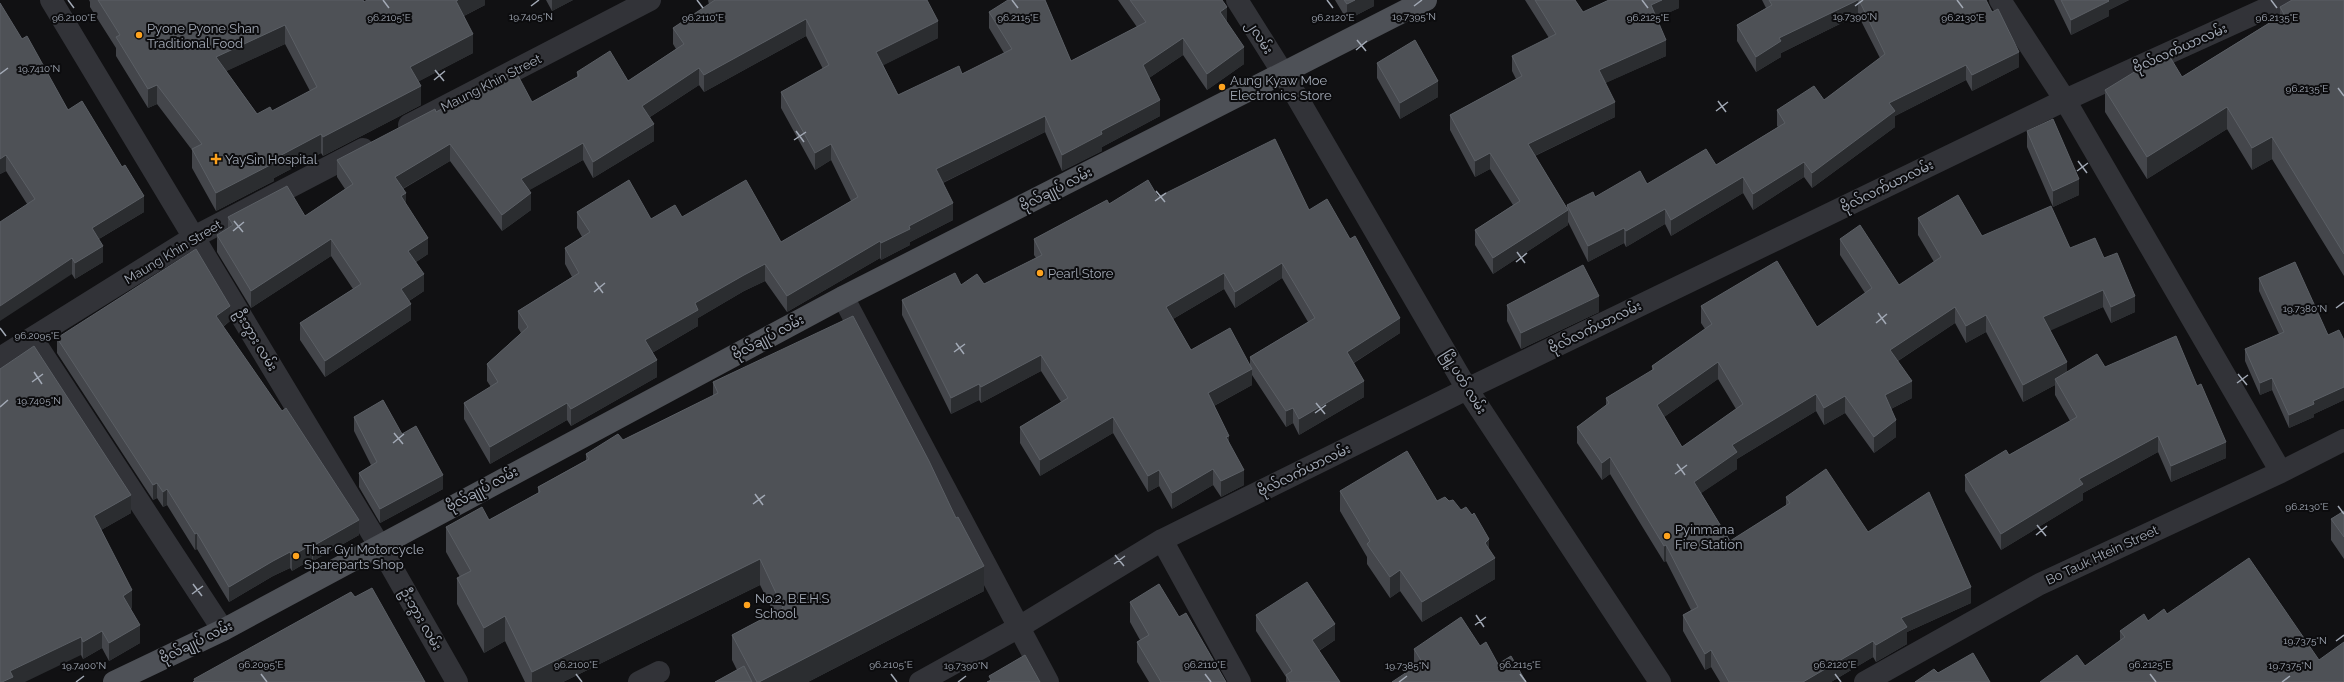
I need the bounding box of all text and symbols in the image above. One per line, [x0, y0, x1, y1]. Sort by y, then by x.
text: 19.7405°N [509, 11, 553, 22]
text: 19.7395°N [1392, 11, 1436, 22]
text: 19.7390°N [1833, 11, 1877, 22]
text: 96.2100°E [52, 12, 96, 23]
text: 96.2105°E [367, 12, 411, 23]
text: 96.2110°E [682, 12, 724, 23]
text: 96.2115°E [997, 12, 1039, 23]
text: 96.2120°E [1311, 12, 1355, 23]
text: 96.2125°E [1627, 12, 1669, 23]
text: 96.2130°E [1941, 12, 1985, 23]
text: 96.2135°E [2256, 12, 2298, 23]
street label: ၂လမ်း [1241, 17, 1277, 58]
street label: ဗိုလ်လက်ယာလမ်း [2130, 20, 2230, 78]
place label: Pyone Pyone Shan Traditional Food [147, 21, 259, 51]
marker: Pyone Pyone Shan Traditional Food [134, 30, 144, 40]
street label: Maung Khin Street [438, 51, 544, 115]
text: 19.7410°N [18, 63, 60, 74]
place label: Aung Kyaw Moe Electronics Store [1230, 73, 1332, 103]
marker: Aung Kyaw Moe Electronics Store [1217, 82, 1227, 92]
text: 96.2135°E [2286, 83, 2328, 94]
place label: YaySin Hospital [225, 152, 318, 167]
marker: YaySin Hospital [210, 153, 222, 165]
street label: ဗိုလ်လက်ယာလမ်း [1838, 156, 1937, 218]
street label: ဗိုလ်ချုပ် လမ်း [1017, 163, 1096, 216]
street label: Maung Khin Street [122, 217, 225, 287]
place label: Pearl Store [1048, 266, 1114, 281]
marker: Pearl Store [1035, 268, 1045, 278]
street label: ဗိုလ်လက်ယာလမ်း [1546, 297, 1645, 359]
text: 19.7380°N [2283, 303, 2327, 314]
street label: ဦးဘွား လမ်း [229, 306, 281, 375]
street label: ဗိုလ်ချုပ် လမ်း [729, 311, 808, 365]
text: 96.2095°E [14, 330, 60, 341]
street label: မြို့ပတ် လမ်း [1436, 347, 1490, 418]
text: 19.7405°N [17, 395, 61, 406]
street label: ဗိုလ်လက်ယာလမ်း [1255, 440, 1354, 502]
street label: ဗိုလ်ချုပ် လမ်း [443, 463, 522, 517]
text: 96.2130°E [2285, 501, 2329, 512]
place label: Pyinmana Fire Station [1675, 522, 1742, 552]
street label: Bo Tauk Htein Street [2044, 522, 2161, 588]
marker: Pyinmana Fire Station [1662, 531, 1672, 541]
place label: Thar Gyi Motorcycle Spareparts Shop [304, 542, 424, 572]
marker: Thar Gyi Motorcycle Spareparts Shop [291, 551, 301, 561]
street label: ဦးဘွား လမ်း [395, 585, 446, 654]
place label: No.2, B.E.H.S School [755, 591, 829, 621]
marker: No.2, B.E.H.S School [742, 600, 752, 610]
street label: ဗိုလ်ချုပ် လမ်း [157, 617, 236, 669]
text: 19.7375°N [2283, 635, 2327, 646]
text: 96.2095°E [238, 659, 284, 670]
text: 96.2100°E [554, 659, 598, 670]
text: 96.2105°E [869, 659, 913, 670]
text: 96.2110°E [1184, 659, 1226, 670]
text: 96.2115°E [1499, 659, 1541, 670]
text: 96.2120°E [1813, 659, 1857, 670]
text: 96.2125°E [2129, 659, 2171, 670]
text: 19.7400°N [62, 660, 106, 671]
text: 19.7390°N [944, 660, 988, 671]
text: 19.7385°N [1385, 660, 1429, 671]
text: 19.7375°N [2268, 660, 2312, 671]

